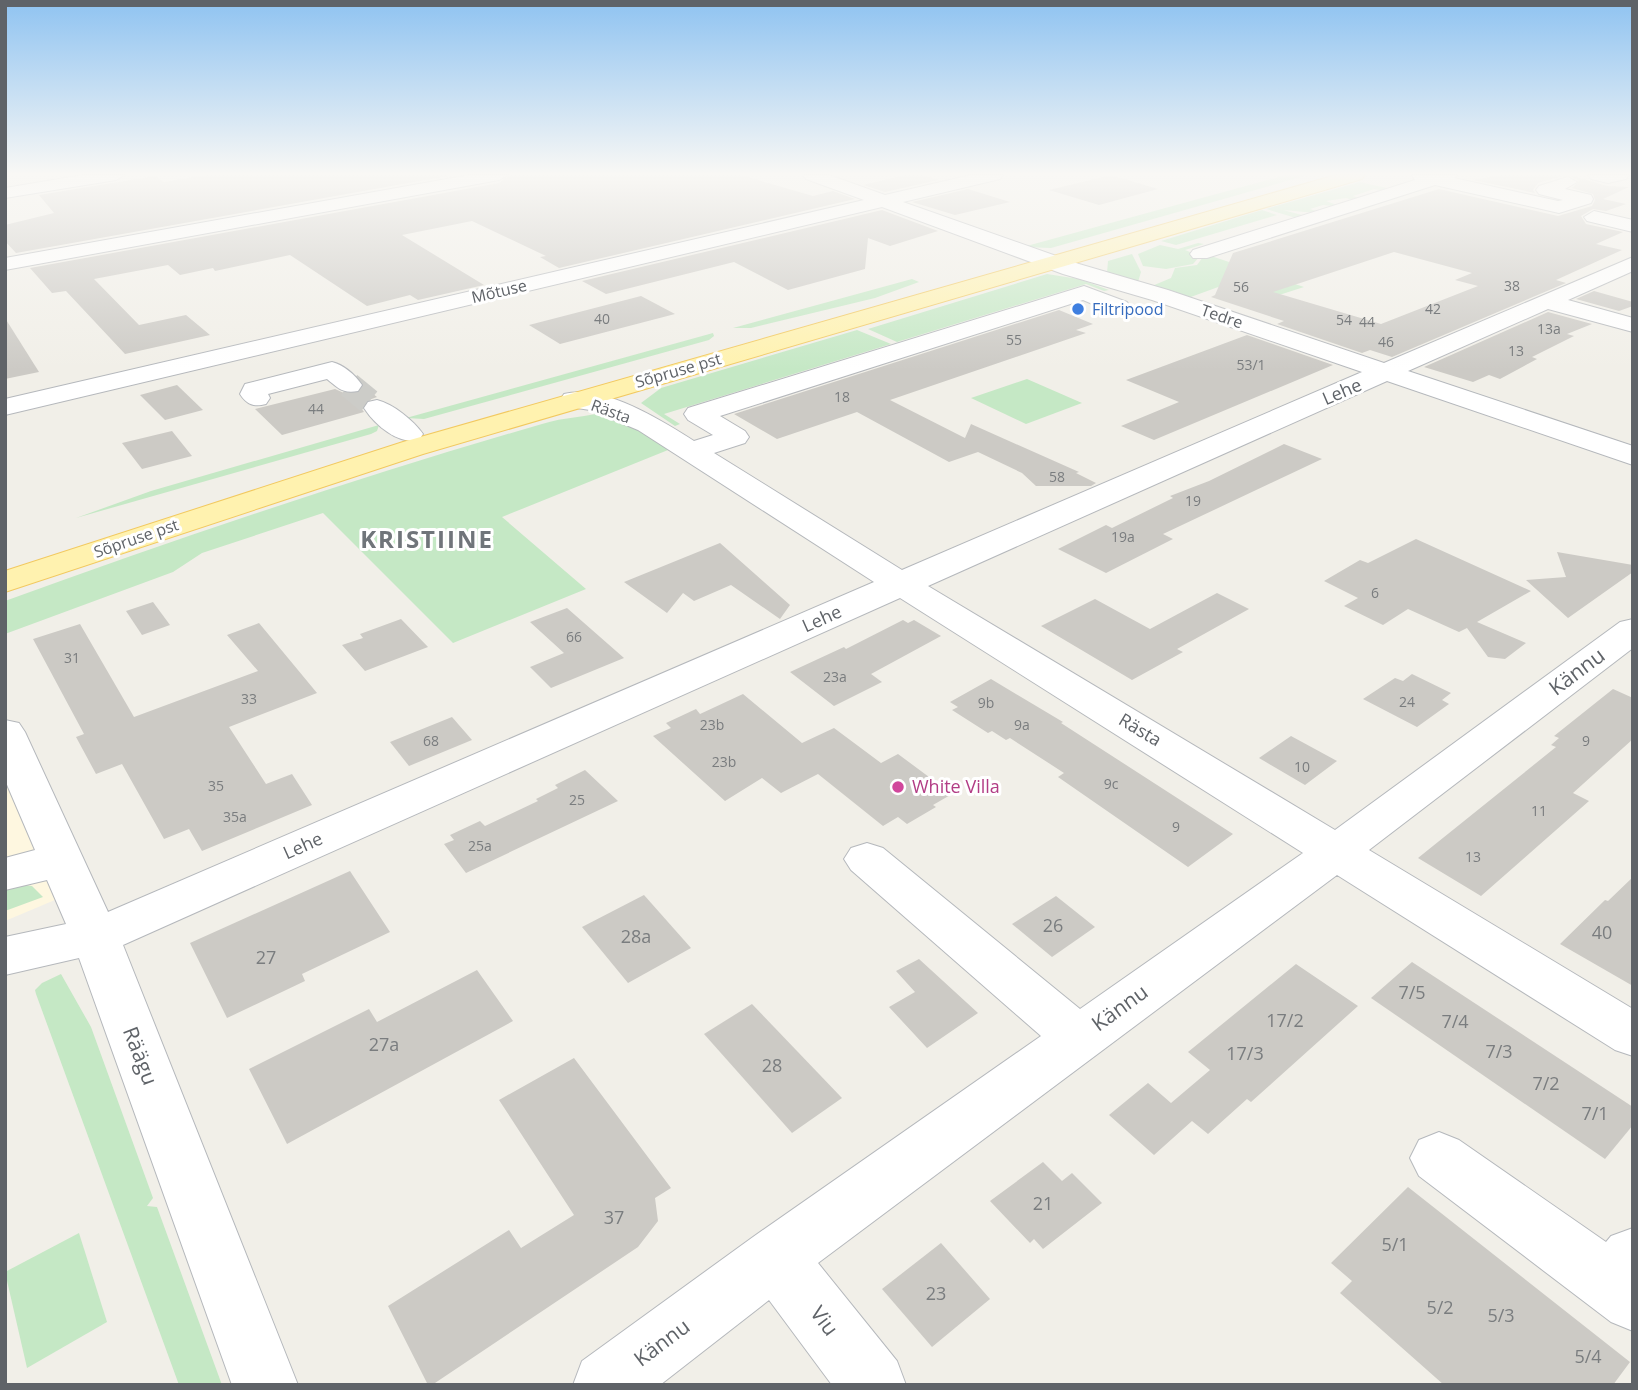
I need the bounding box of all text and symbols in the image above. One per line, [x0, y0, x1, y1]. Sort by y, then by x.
street label: Mõtuse [469, 274, 529, 308]
house number: 38 [1504, 276, 1520, 295]
house number: 56 [1233, 277, 1249, 296]
place label: Filtripood [1092, 298, 1163, 320]
street label: Tedre [1198, 299, 1246, 333]
house number: 42 [1425, 299, 1441, 318]
marker: Filtripood [1070, 301, 1086, 317]
house number: 40 [594, 309, 610, 328]
house number: 54 [1336, 310, 1352, 329]
house number: 44 [1359, 312, 1375, 331]
house number: 13a [1537, 319, 1561, 338]
house number: 55 [1006, 330, 1022, 349]
house number: 46 [1378, 332, 1394, 351]
house number: 13 [1508, 341, 1524, 360]
street label: Sõpruse pst [632, 347, 724, 393]
house number: 53/1 [1236, 355, 1266, 374]
street label: Lehe [1318, 372, 1365, 410]
house number: 18 [834, 387, 850, 406]
street label: Rästa [588, 394, 634, 428]
house number: 44 [308, 399, 324, 418]
house number: 58 [1049, 467, 1065, 486]
house number: 19 [1185, 491, 1201, 510]
street label: Sõpruse pst [91, 513, 182, 563]
district label: KRISTIINE [360, 522, 494, 555]
house number: 19a [1111, 527, 1135, 546]
house number: 6 [1371, 583, 1379, 602]
street label: Lehe [798, 599, 845, 637]
house number: 66 [566, 627, 582, 646]
street label: Kännu [1543, 641, 1610, 701]
house number: 31 [64, 648, 80, 667]
house number: 23a [823, 667, 847, 686]
house number: 33 [241, 689, 257, 708]
house number: 24 [1399, 692, 1415, 711]
house number: 9b [978, 693, 994, 712]
street label: Rästa [1115, 707, 1166, 751]
house number: 23b [700, 715, 724, 734]
house number: 9a [1014, 715, 1030, 734]
house number: 68 [423, 731, 439, 750]
house number: 9 [1582, 731, 1590, 750]
house number: 23b [712, 752, 736, 771]
house number: 10 [1294, 757, 1310, 776]
place label: White Villa [912, 774, 1000, 798]
house number: 9c [1104, 774, 1119, 793]
house number: 35 [208, 776, 224, 795]
marker: White Villa [890, 779, 906, 795]
house number: 25 [569, 790, 585, 809]
house number: 11 [1531, 801, 1547, 820]
house number: 35a [223, 807, 247, 826]
house number: 9 [1172, 817, 1180, 836]
street label: Lehe [279, 826, 326, 864]
house number: 25a [468, 836, 492, 855]
house number: 13 [1465, 847, 1481, 866]
house number: 26 [1043, 913, 1063, 937]
house number: 40 [1592, 920, 1612, 944]
house number: 28a [621, 924, 651, 948]
house number: 27 [256, 945, 276, 969]
street label: Kännu [1086, 977, 1153, 1037]
house number: 7/5 [1398, 980, 1426, 1004]
house number: 17/2 [1266, 1008, 1304, 1032]
house number: 7/4 [1441, 1009, 1469, 1033]
street label: Räägu [117, 1022, 165, 1089]
house number: 27a [369, 1032, 399, 1056]
house number: 7/3 [1485, 1039, 1513, 1063]
house number: 17/3 [1226, 1041, 1264, 1065]
house number: 28 [762, 1053, 782, 1077]
house number: 7/2 [1532, 1071, 1560, 1095]
house number: 7/1 [1581, 1101, 1609, 1125]
house number: 21 [1033, 1191, 1053, 1215]
house number: 37 [604, 1205, 624, 1229]
house number: 5/1 [1381, 1232, 1409, 1256]
house number: 23 [926, 1281, 946, 1305]
house number: 5/2 [1426, 1295, 1454, 1319]
street label: Viu [804, 1300, 845, 1341]
house number: 5/3 [1487, 1303, 1515, 1327]
street label: Kännu [628, 1312, 695, 1372]
house number: 5/4 [1574, 1344, 1602, 1368]

